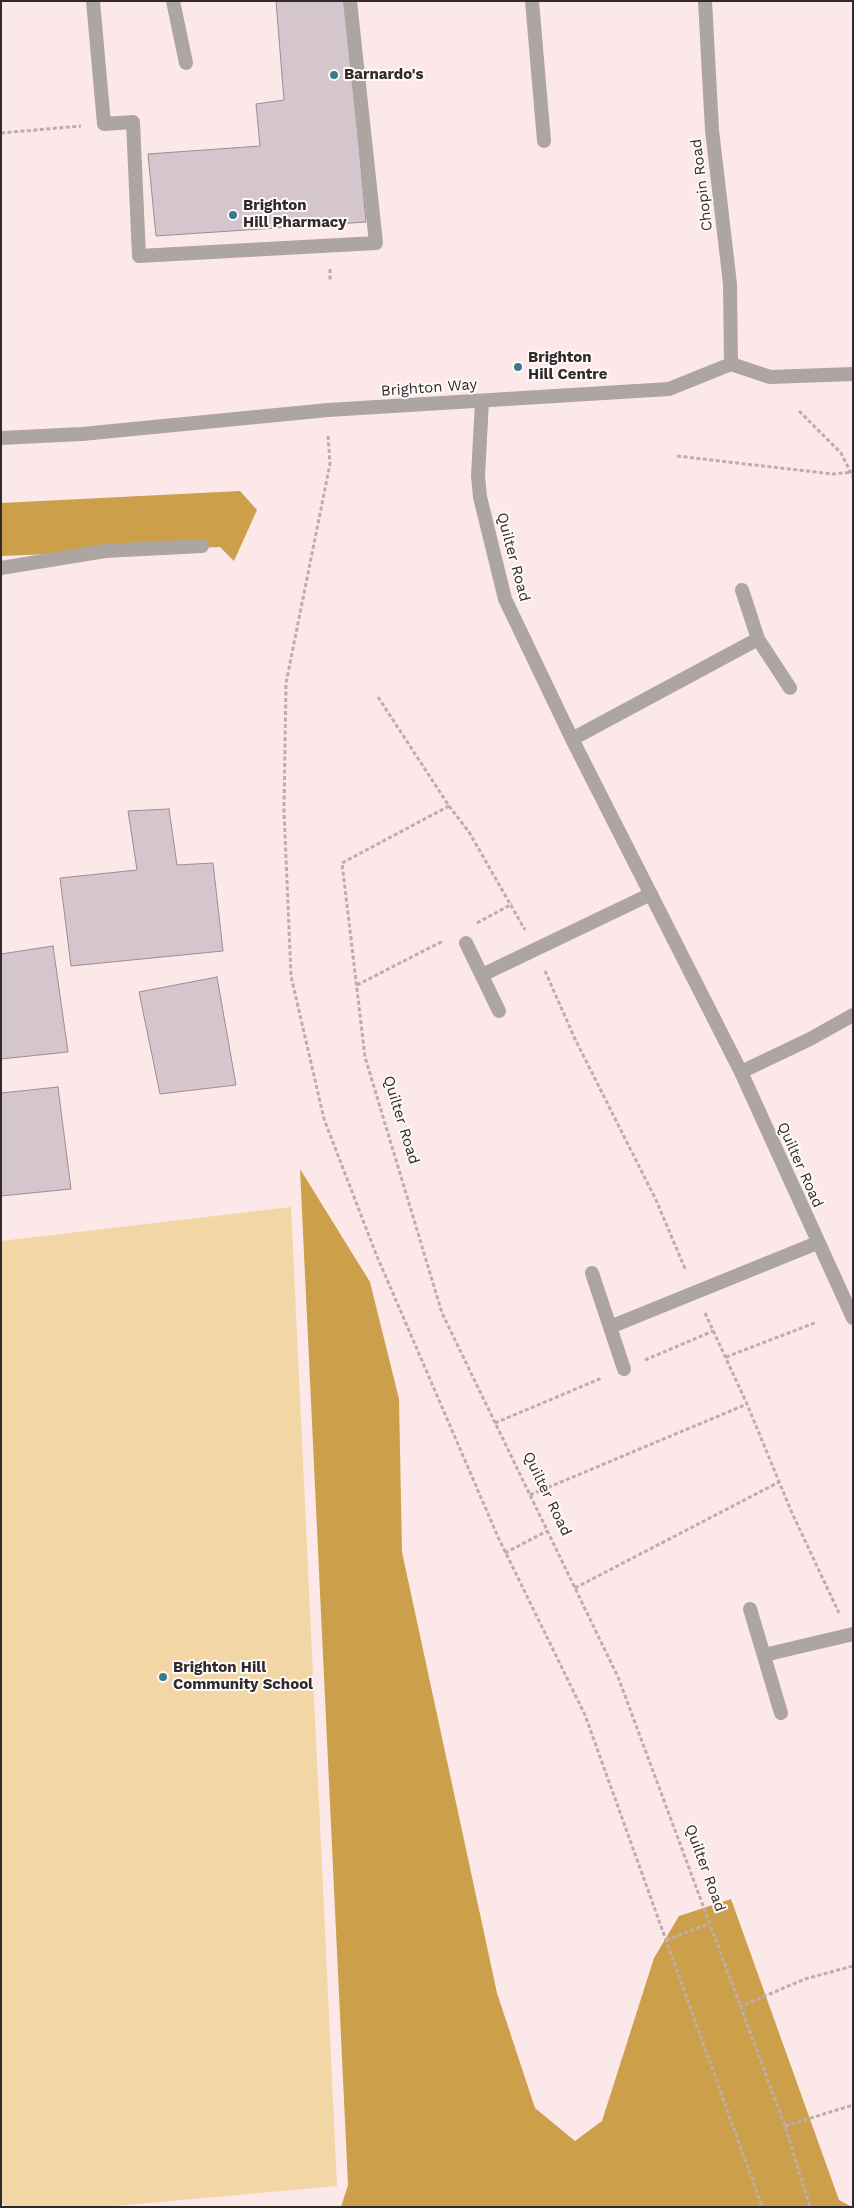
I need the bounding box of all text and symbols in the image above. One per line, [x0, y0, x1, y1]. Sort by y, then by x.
place label: Barnardo's [344, 66, 423, 84]
marker: Barnardo's [328, 69, 340, 81]
street label: Chopin Road [687, 138, 717, 232]
place label: Brighton Hill Pharmacy [243, 197, 347, 232]
marker: Brighton Hill Pharmacy [227, 209, 239, 221]
place label: Brighton Hill Centre [528, 349, 607, 384]
marker: Brighton Hill Centre [512, 361, 524, 373]
street label: Brighton Way [380, 376, 478, 400]
street label: Quilter Road [492, 510, 534, 604]
street label: Quilter Road [379, 1074, 423, 1166]
street label: Quilter Road [773, 1120, 827, 1210]
street label: Quilter Road [519, 1449, 575, 1539]
place label: Brighton Hill Community School [173, 1659, 313, 1694]
marker: Brighton Hill Community School [157, 1671, 169, 1683]
street label: Quilter Road [681, 1822, 729, 1914]

